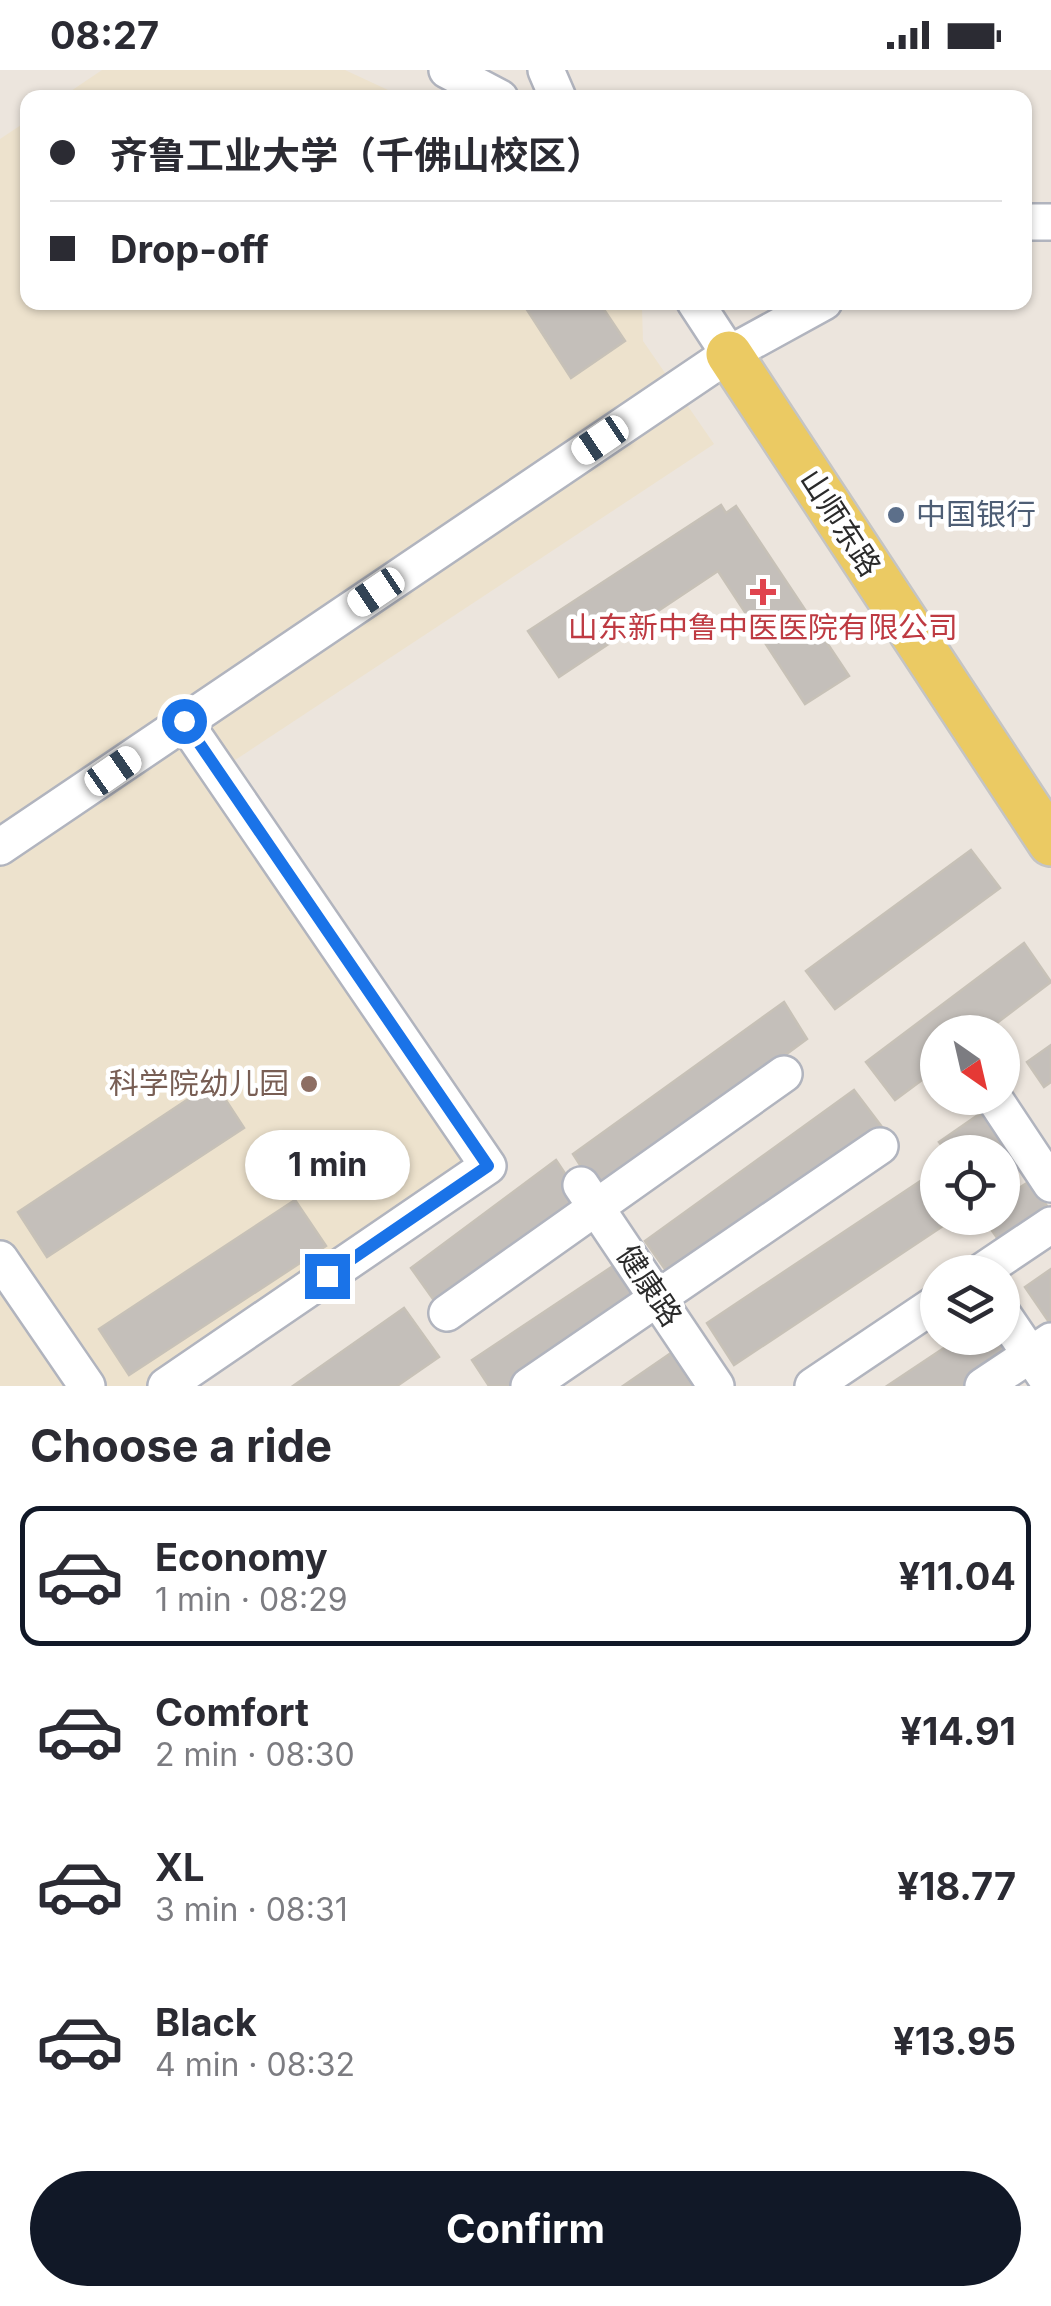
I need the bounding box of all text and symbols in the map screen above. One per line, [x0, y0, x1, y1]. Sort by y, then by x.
text: 08:27 [50, 12, 159, 58]
text: 齐鲁工业大学（千佛山校区） [110, 132, 604, 178]
text: Drop-off [110, 226, 269, 272]
car [567, 411, 633, 469]
street label: 山师东路 [793, 462, 889, 583]
place label: 中国银行 [916, 496, 1036, 532]
marker: 中国银行 [885, 504, 907, 526]
car [343, 563, 409, 621]
marker: 山东新中鲁中医医院有限公司 [750, 579, 776, 605]
place label: 山东新中鲁中医医院有限公司 [568, 609, 958, 645]
route start [162, 699, 207, 744]
car [80, 742, 146, 800]
north arrow [920, 1015, 1020, 1115]
map controls [920, 1015, 1020, 1355]
place label: 科学院幼儿园 [109, 1065, 289, 1101]
marker: 科学院幼儿园 [298, 1073, 320, 1095]
callout: 1 min [245, 1131, 410, 1201]
button: locate [920, 1135, 1020, 1235]
text: 1 min [288, 1145, 367, 1184]
street label: 健康路 [610, 1238, 690, 1333]
route end [305, 1254, 350, 1299]
button: layers [920, 1255, 1020, 1355]
text: Choose a ride [30, 1418, 332, 1473]
icon: car [35, 1531, 125, 1621]
text: Economy [155, 1534, 328, 1580]
text: ¥11.04 [899, 1553, 1016, 1599]
text: 1 min · 08:29 [155, 1580, 347, 1619]
icon: car [35, 1686, 125, 1776]
text: Comfort [155, 1689, 309, 1735]
text: ¥14.91 [900, 1708, 1016, 1754]
text: 2 min · 08:30 [155, 1735, 355, 1774]
icon: car [35, 1841, 125, 1931]
text: XL [155, 1844, 205, 1890]
text: ¥18.77 [897, 1863, 1016, 1909]
text: 3 min · 08:31 [155, 1890, 348, 1929]
icon: car [35, 1996, 125, 2086]
text: Black [155, 1999, 257, 2045]
text: ¥13.95 [893, 2018, 1016, 2064]
text: 4 min · 08:32 [155, 2045, 355, 2084]
button: Confirm [30, 2171, 1021, 2286]

